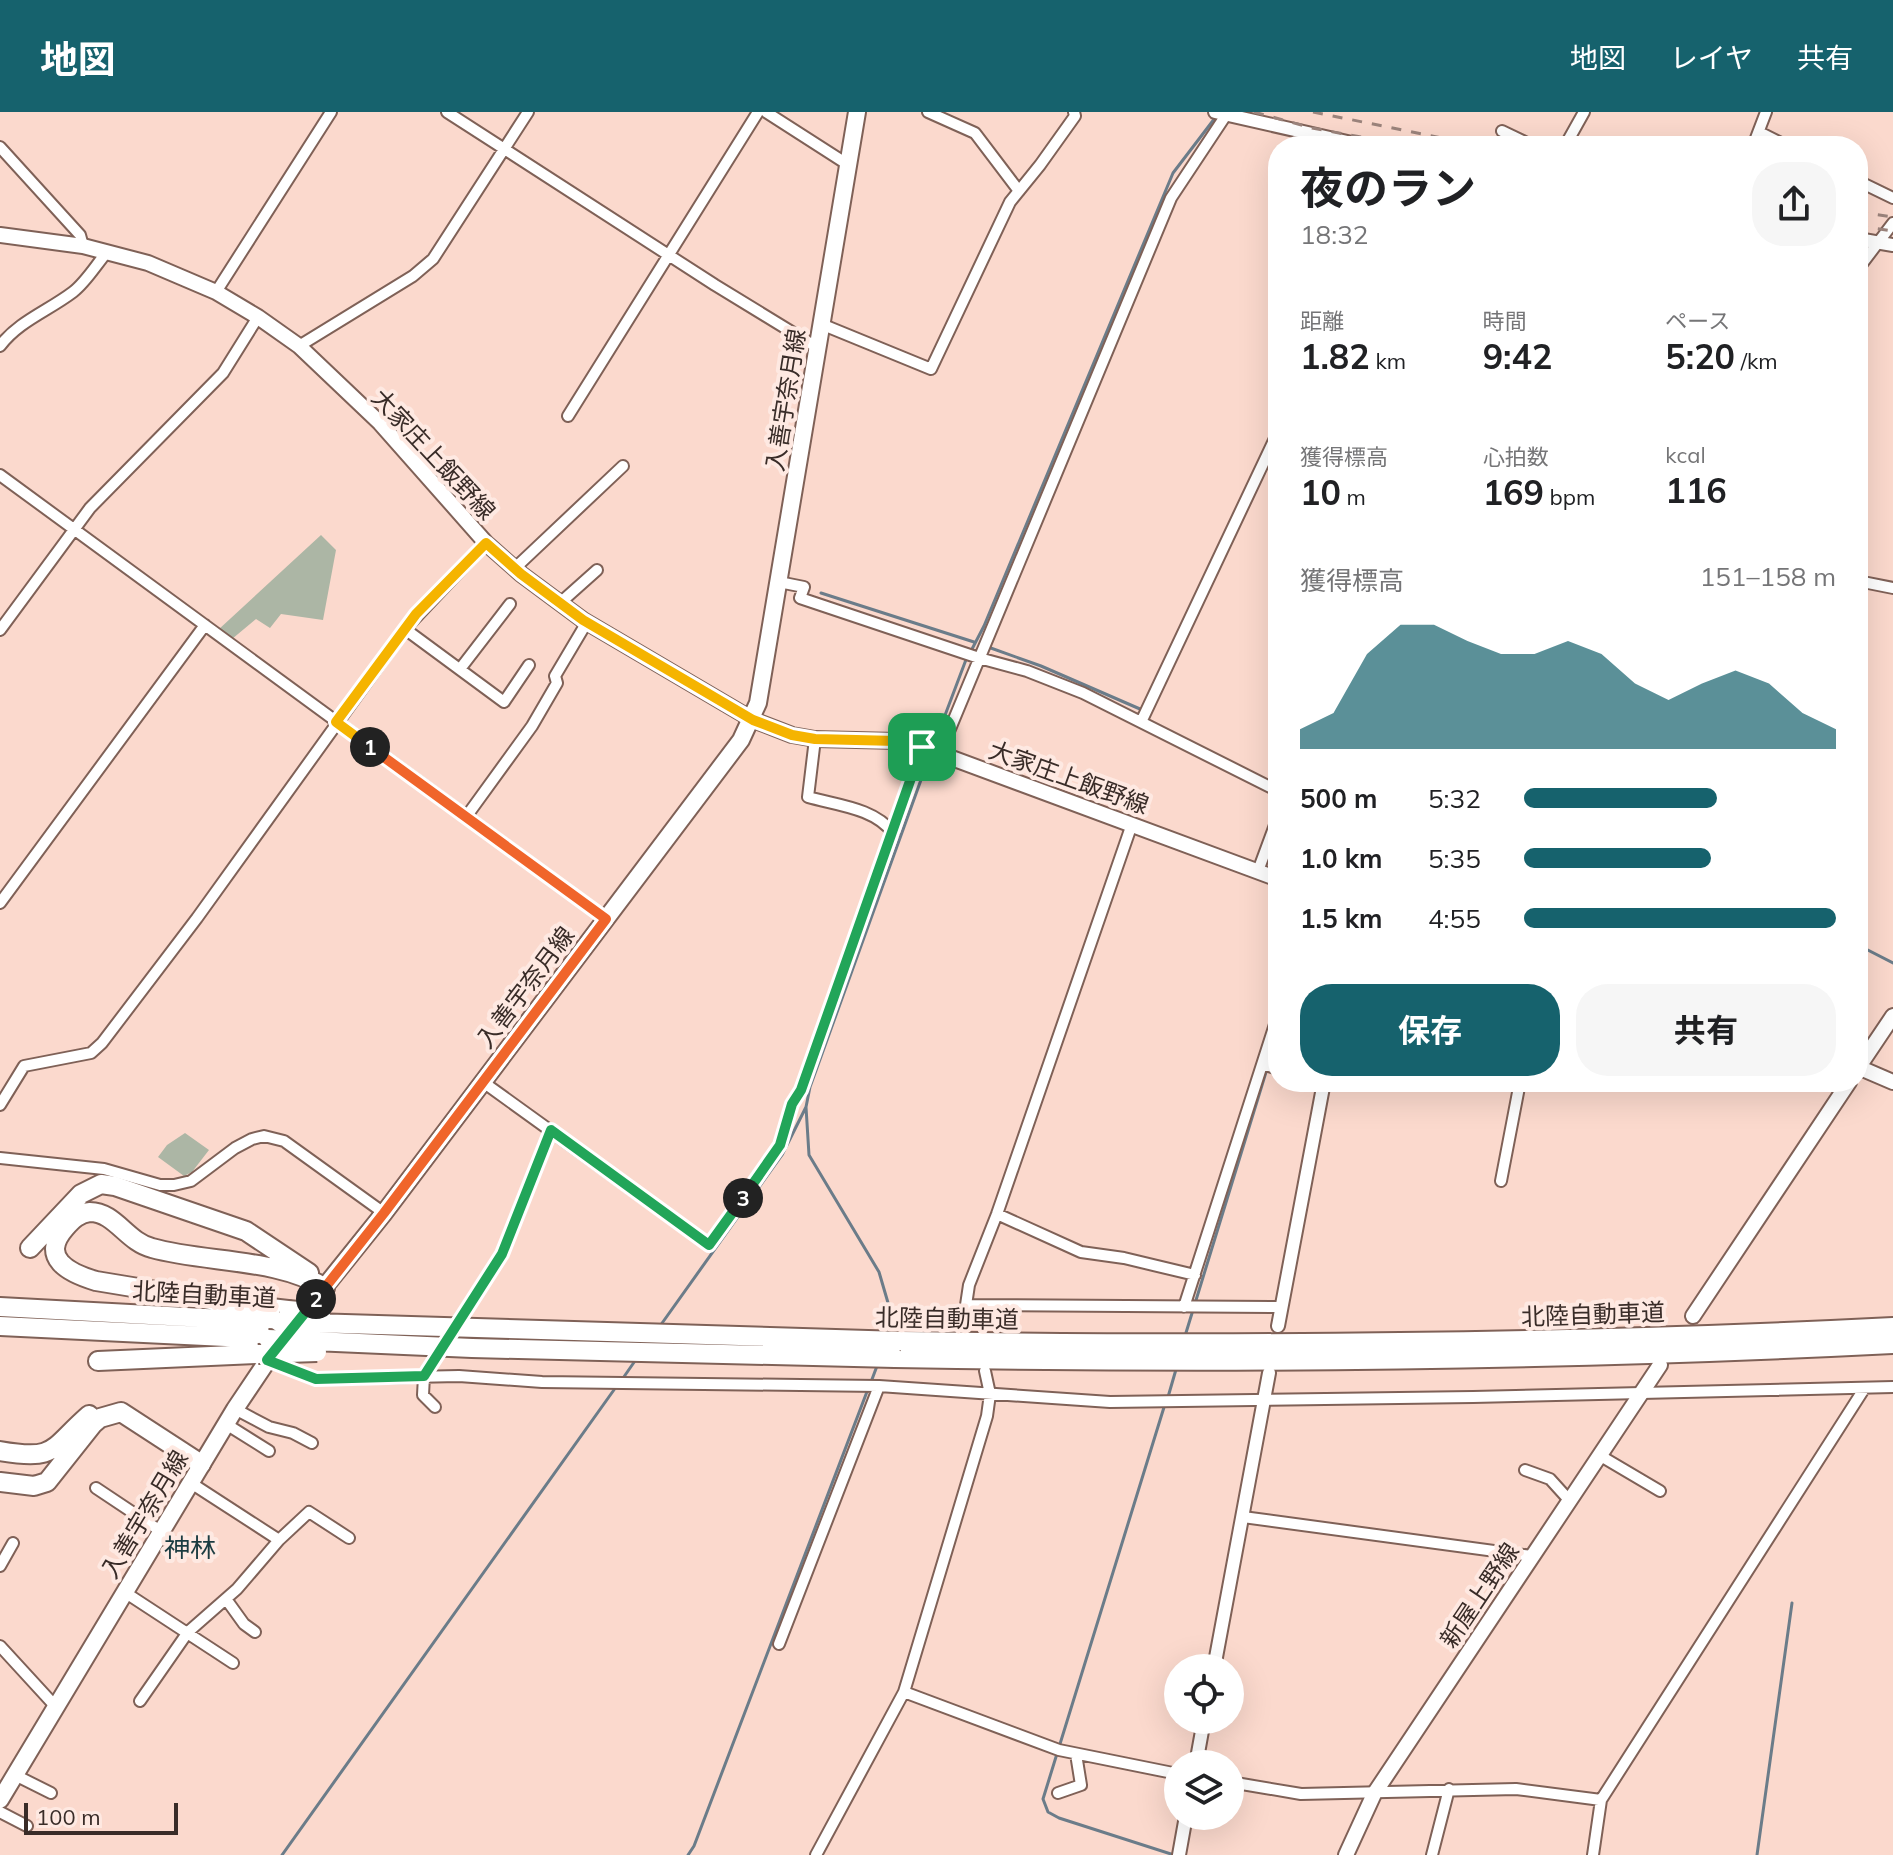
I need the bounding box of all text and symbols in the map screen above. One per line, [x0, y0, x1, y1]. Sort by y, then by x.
text: 地図 [40, 35, 116, 83]
text: 地図 [1570, 40, 1626, 75]
text: レイヤ [1670, 40, 1753, 75]
text: 共有 [1797, 40, 1853, 75]
text: 夜のラン [1300, 160, 1476, 215]
button: share [1752, 162, 1836, 246]
text: 18:32 [1300, 218, 1368, 251]
text: 距離 [1300, 307, 1344, 335]
text: 時間 [1483, 307, 1527, 335]
text: ペース [1665, 307, 1730, 335]
street label: 入善宇奈月線 [759, 327, 811, 473]
text: 1.82 [1300, 335, 1370, 378]
text: 9:42 [1483, 335, 1552, 378]
text: 5:20 [1665, 335, 1735, 378]
text: km [1370, 347, 1406, 375]
text: /km [1735, 347, 1778, 375]
street label: 大家庄上飯野線 [366, 382, 502, 526]
text: kcal [1665, 441, 1706, 469]
text: 獲得標高 [1300, 443, 1388, 471]
text: 心拍数 [1483, 443, 1549, 471]
text: 116 [1665, 469, 1727, 512]
text: 10 [1300, 471, 1341, 514]
text: 169 [1483, 471, 1544, 514]
text: m [1341, 483, 1366, 511]
text: bpm [1544, 483, 1595, 511]
text: 151–158 m [1700, 560, 1836, 593]
text: 獲得標高 [1300, 564, 1404, 597]
pin [888, 713, 956, 781]
icon: arrive [900, 725, 944, 769]
pin: 1 [350, 727, 390, 767]
text: 1 [363, 733, 377, 761]
street label: 大家庄上飯野線 [985, 734, 1153, 820]
text: 500 m [1300, 782, 1377, 815]
text: 5:32 [1428, 782, 1481, 815]
text: 1.0 km [1300, 842, 1383, 875]
text: 5:35 [1428, 842, 1481, 875]
text: 1.5 km [1300, 902, 1383, 935]
text: 4:55 [1428, 902, 1481, 935]
street label: 入善宇奈月線 [470, 920, 580, 1054]
button: 保存 [1300, 984, 1560, 1076]
button: 共有 [1576, 984, 1836, 1076]
pin: 3 [723, 1178, 763, 1218]
text: 3 [736, 1184, 750, 1212]
street label: 北陸自動車道 [131, 1275, 277, 1313]
pin: 2 [296, 1279, 336, 1319]
text: 2 [309, 1285, 323, 1313]
street label: 北陸自動車道 [1521, 1296, 1665, 1332]
street label: 北陸自動車道 [875, 1302, 1019, 1334]
street label: 入善宇奈月線 [94, 1445, 194, 1583]
district label: 神林 [164, 1531, 216, 1564]
street label: 新屋上野線 [1433, 1537, 1525, 1653]
map controls [1164, 1654, 1244, 1830]
button: locate [1164, 1654, 1244, 1734]
button: layers [1164, 1750, 1244, 1830]
scale bar [24, 1799, 178, 1835]
text: 100 m [36, 1803, 101, 1831]

